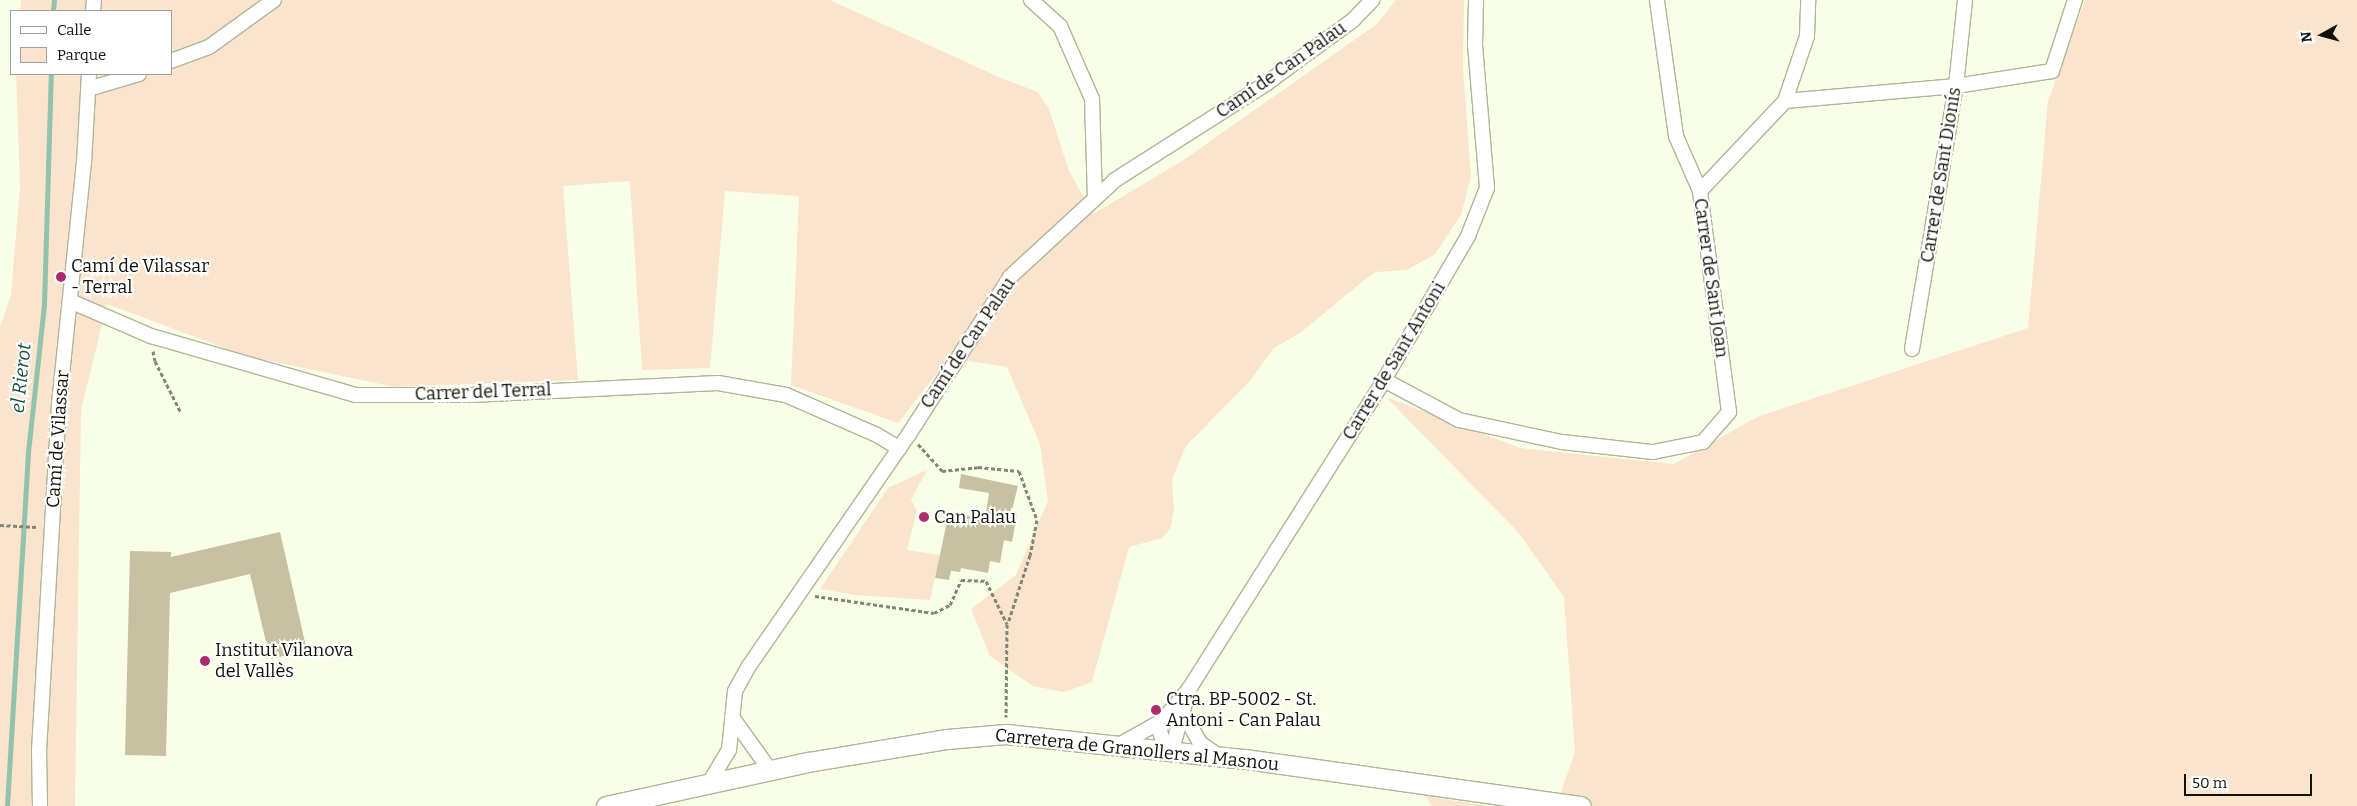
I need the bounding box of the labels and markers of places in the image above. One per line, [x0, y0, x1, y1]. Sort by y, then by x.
place label: Camí de Vilassar - Terral [71, 256, 209, 298]
marker: Camí de Vilassar - Terral [55, 271, 67, 283]
place label: Can Palau [934, 506, 1016, 528]
marker: Can Palau [918, 511, 930, 523]
place label: Institut Vilanova del Vallès [215, 640, 353, 682]
marker: Institut Vilanova del Vallès [199, 655, 211, 667]
place label: Ctra. BP-5002 - St. Antoni - Can Palau [1166, 689, 1321, 732]
marker: Ctra. BP-5002 - St. Antoni - Can Palau [1150, 704, 1162, 716]

